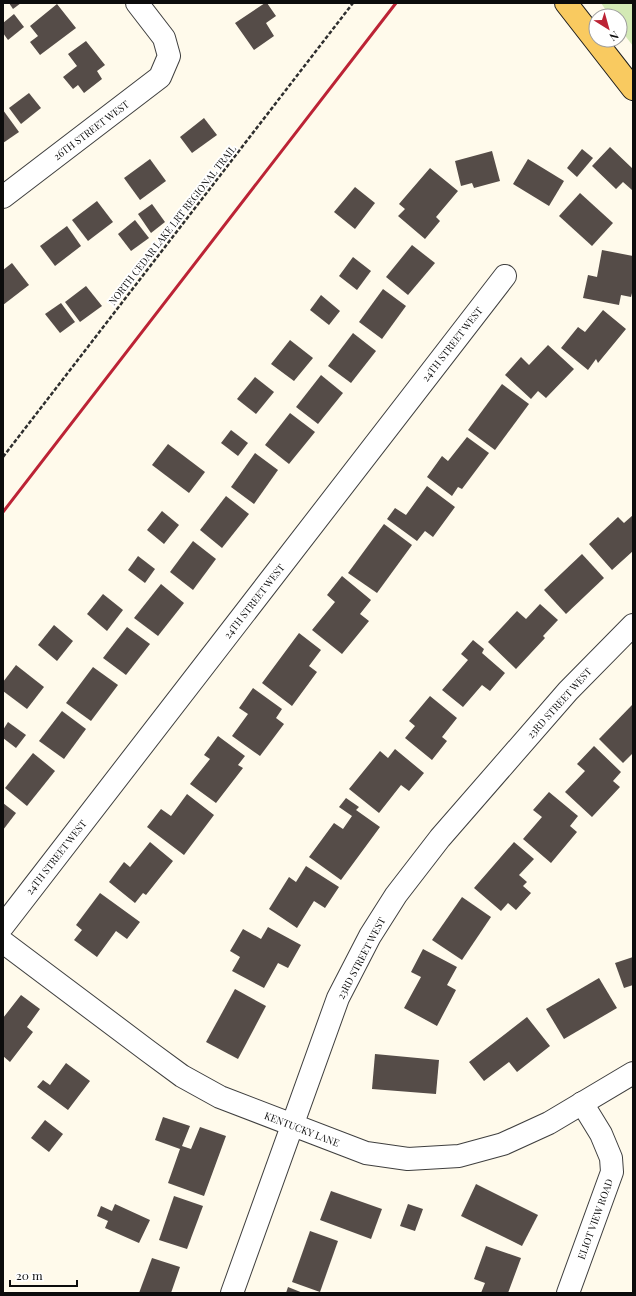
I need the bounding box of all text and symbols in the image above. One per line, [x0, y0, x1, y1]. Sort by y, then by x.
north arrow [588, 8, 628, 48]
text: N [607, 28, 622, 45]
street label: 26TH STREET WEST [50, 97, 132, 163]
street label: NORTH CEDAR LAKE LRT REGIONAL TRAIL [105, 142, 239, 308]
street label: 24TH STREET WEST [418, 304, 486, 384]
street label: 24TH STREET WEST [220, 561, 288, 641]
street label: 23RD STREET WEST [523, 665, 595, 741]
street label: 24TH STREET WEST [22, 817, 90, 897]
street label: 23RD STREET WEST [334, 915, 388, 1001]
street label: KENTUCKY LANE [262, 1108, 342, 1150]
street label: ELIOT VIEW ROAD [574, 1177, 616, 1261]
scale bar [10, 1262, 77, 1288]
text: 20 m [16, 1267, 43, 1283]

